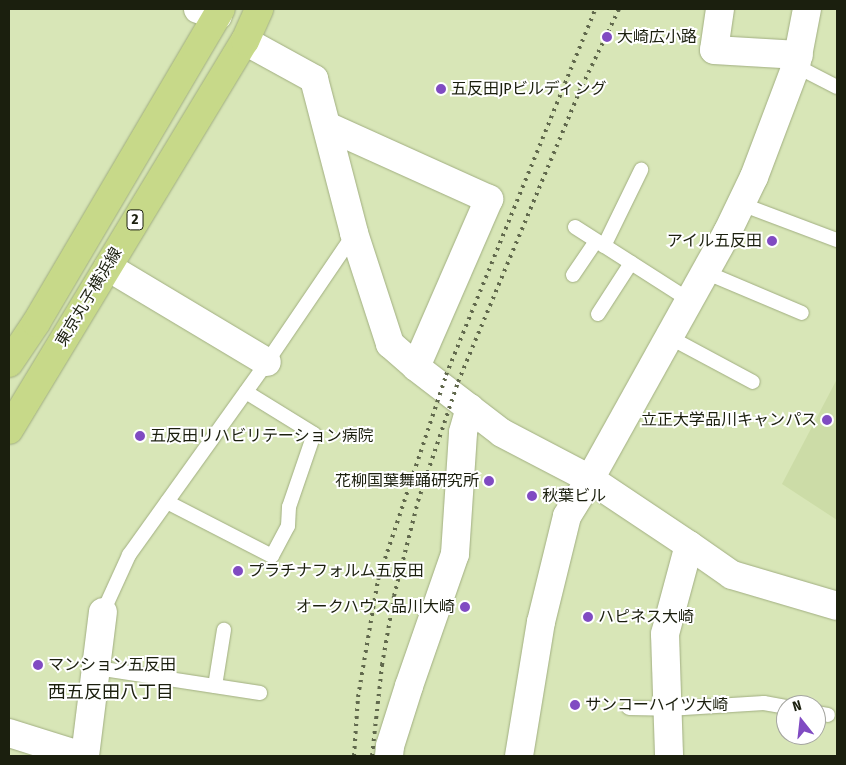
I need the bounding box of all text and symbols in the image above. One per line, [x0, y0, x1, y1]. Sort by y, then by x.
place label: 大崎広小路 [617, 27, 697, 47]
marker: 大崎広小路 [601, 31, 613, 43]
place label: 五反田JPビルディング [451, 79, 608, 99]
marker: 五反田JPビルディング [435, 83, 447, 95]
road number: 2 [126, 208, 144, 232]
place label: アイル五反田 [666, 231, 762, 251]
marker: アイル五反田 [766, 235, 778, 247]
street label: 東京丸子横浜線 [52, 244, 126, 350]
place label: 立正大学品川キャンパス [641, 410, 817, 430]
marker: 立正大学品川キャンパス [821, 414, 833, 426]
place label: 五反田リハビリテーション病院 [150, 426, 374, 446]
marker: 五反田リハビリテーション病院 [134, 430, 146, 442]
place label: 花柳国葉舞踊研究所 [335, 471, 479, 491]
marker: 花柳国葉舞踊研究所 [483, 475, 495, 487]
place label: 秋葉ビル [542, 486, 606, 506]
marker: 秋葉ビル [526, 490, 538, 502]
place label: プラチナフォルム五反田 [248, 561, 424, 581]
marker: プラチナフォルム五反田 [232, 565, 244, 577]
place label: オークハウス品川大崎 [295, 597, 455, 617]
marker: オークハウス品川大崎 [459, 601, 471, 613]
place label: ハピネス大崎 [598, 607, 694, 627]
marker: ハピネス大崎 [582, 611, 594, 623]
place label: マンション五反田 [48, 655, 176, 675]
marker: マンション五反田 [32, 659, 44, 671]
district label: 西五反田八丁目 [48, 681, 174, 703]
place label: サンコーハイツ大崎 [585, 695, 729, 715]
north arrow [776, 695, 826, 745]
text: N [791, 697, 803, 715]
marker: サンコーハイツ大崎 [569, 699, 581, 711]

